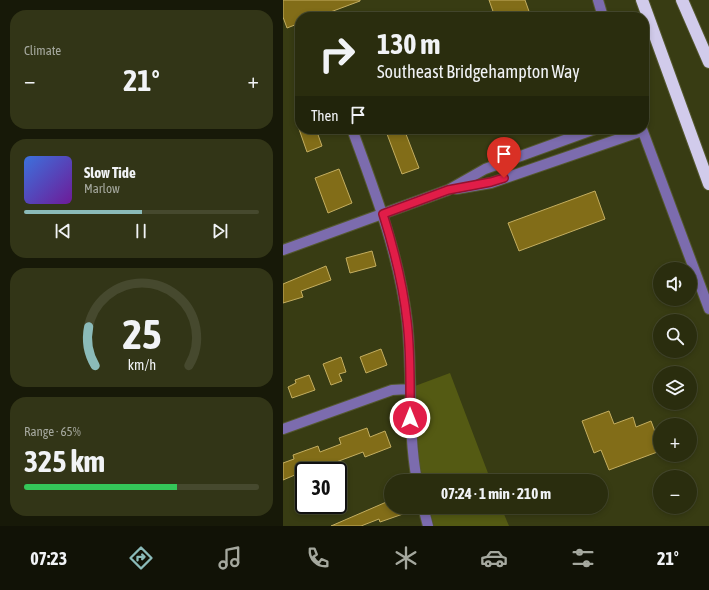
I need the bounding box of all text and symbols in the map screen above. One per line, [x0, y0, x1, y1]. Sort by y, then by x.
icon: right [311, 28, 363, 80]
text: 130 m [377, 28, 440, 60]
text: Climate [24, 43, 61, 58]
text: Southeast Bridgehampton Way [377, 61, 580, 82]
text: 21° [123, 63, 160, 97]
text: − [24, 67, 35, 93]
text: + [248, 67, 259, 93]
icon: arrive [347, 104, 369, 126]
text: Then [311, 107, 339, 124]
pin [487, 137, 521, 178]
icon: arrive [493, 143, 515, 165]
text: Slow Tide [84, 164, 136, 181]
text: Marlow [84, 181, 120, 196]
icon: previous [52, 220, 74, 242]
icon: pause [130, 220, 152, 242]
icon: next [209, 220, 231, 242]
map controls [653, 262, 697, 514]
button: sound [653, 262, 697, 306]
text: 25 [122, 309, 161, 357]
button: search [653, 314, 697, 358]
text: km/h [127, 356, 156, 372]
button: layers [653, 366, 697, 410]
position arrow [389, 397, 431, 439]
button: + [653, 418, 697, 462]
text: Range · 65% [24, 424, 81, 439]
text: 325 km [24, 444, 105, 478]
speed limit sign: 30 [295, 462, 347, 514]
button: − [653, 470, 697, 514]
text: 07:24 · 1 min · 210 m [441, 485, 551, 502]
icon: directions [127, 544, 155, 572]
icon: music [216, 544, 244, 572]
icon: phone [304, 544, 332, 572]
icon: climate [392, 544, 420, 572]
icon: car [480, 544, 508, 572]
icon: filters [569, 544, 597, 572]
text: 07:23 [30, 548, 67, 569]
text: 21° [657, 548, 679, 569]

